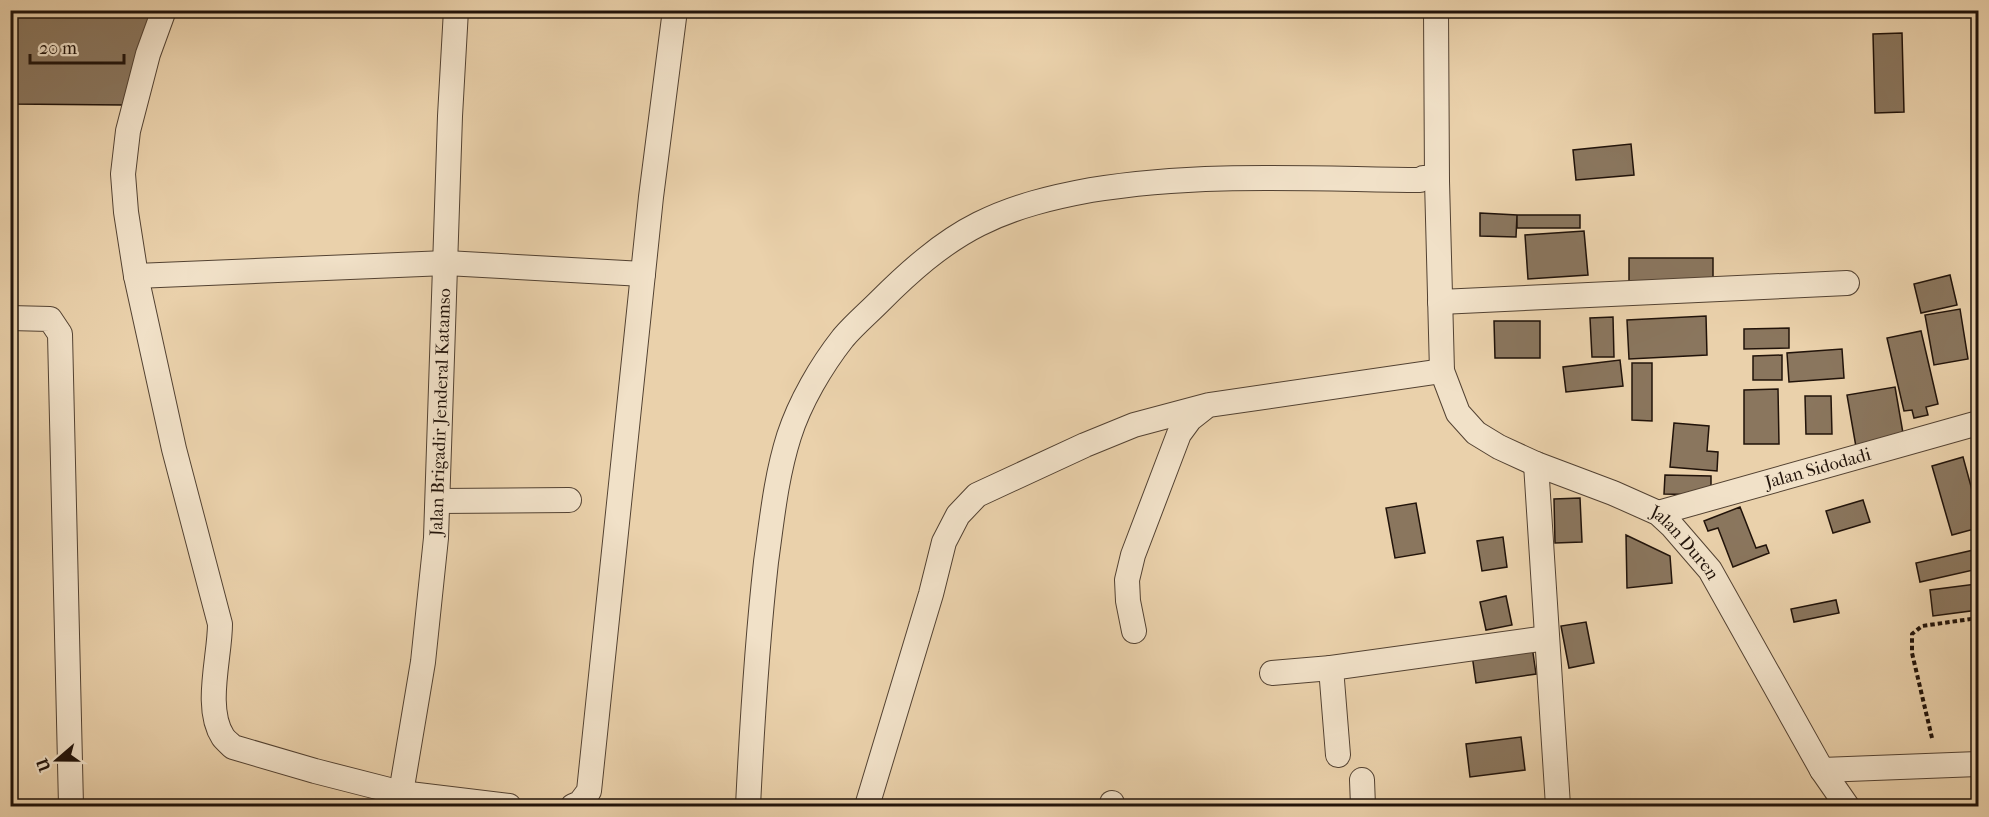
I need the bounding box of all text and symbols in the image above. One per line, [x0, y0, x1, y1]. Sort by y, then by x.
scale bar [30, 27, 124, 65]
text: 20 m [39, 38, 77, 59]
street label: Jalan Brigadir Jenderal Katamso [426, 288, 455, 538]
street label: Jalan Sidodadi [1761, 443, 1874, 493]
street label: Jalan Duren [1646, 500, 1724, 584]
north arrow [27, 730, 87, 790]
text: U [32, 755, 55, 775]

